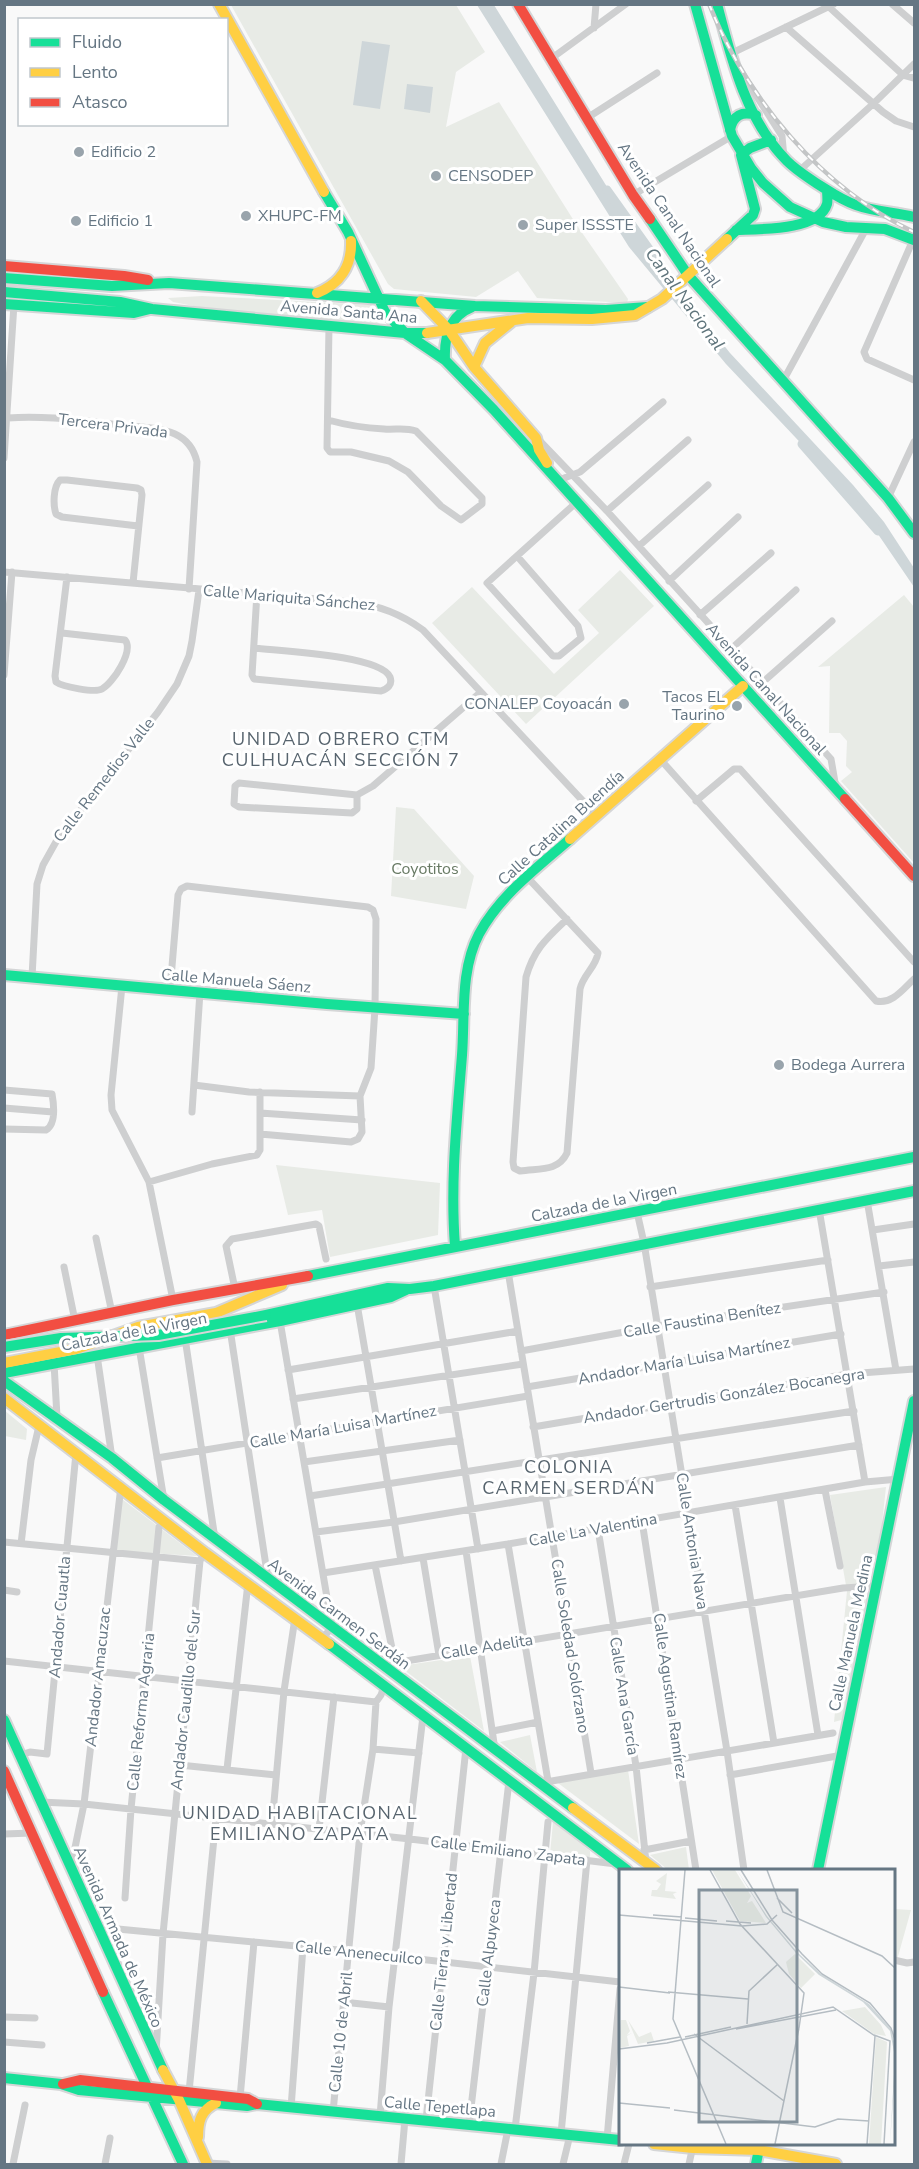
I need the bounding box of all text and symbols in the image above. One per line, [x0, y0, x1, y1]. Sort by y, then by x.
legend [18, 18, 228, 126]
text: Fluido [72, 30, 122, 54]
text: Lento [72, 60, 118, 84]
text: Atasco [72, 90, 128, 114]
street label: Avenida Canal Nacional [612, 138, 726, 292]
place label: Edificio 2 [91, 141, 156, 163]
marker: Edificio 2 [72, 145, 86, 159]
place label: CENSODEP [448, 165, 533, 187]
marker: CENSODEP [429, 169, 443, 183]
place label: XHUPC-FM [258, 205, 342, 227]
marker: XHUPC-FM [239, 209, 253, 223]
place label: Edificio 1 [88, 210, 153, 232]
marker: Edificio 1 [69, 214, 83, 228]
place label: Super ISSSTE [535, 214, 634, 236]
marker: Super ISSSTE [516, 218, 530, 232]
water label: Canal Nacional [640, 243, 730, 355]
street label: Avenida Santa Ana [280, 295, 418, 329]
street label: Tercera Privada [57, 408, 169, 444]
street label: Calle Mariquita Sánchez [202, 580, 376, 616]
street label: Avenida Canal Nacional [701, 618, 831, 760]
place label: Tacos EL Taurino [662, 686, 725, 726]
place label: CONALEP Coyoacán [464, 693, 612, 715]
marker: CONALEP Coyoacán [617, 697, 631, 711]
marker: Tacos EL Taurino [730, 699, 744, 713]
street label: Calle Remedios Valle [48, 713, 160, 847]
district label: UNIDAD OBRERO CTM CULHUACÁN SECCIÓN 7 [222, 727, 460, 772]
street label: Calle Catalina Buendía [493, 765, 629, 891]
park label: Coyotitos [391, 858, 459, 880]
street label: Calle Manuela Sáenz [160, 963, 312, 999]
place label: Bodega Aurrera [791, 1054, 905, 1076]
marker: Bodega Aurrera [772, 1058, 786, 1072]
street label: Calzada de la Virgen [529, 1178, 679, 1228]
street label: Calle Faustina Benítez [622, 1297, 782, 1343]
street label: Calzada de la Virgen [59, 1307, 209, 1357]
street label: Andador María Luisa Martínez [576, 1332, 792, 1390]
street label: Andador Gertrudis González Bocanegra [582, 1363, 866, 1429]
street label: Calle María Luisa Martínez [248, 1400, 438, 1454]
district label: COLONIA CARMEN SERDÁN [482, 1455, 656, 1500]
street label: Calle Antonia Nava [670, 1471, 714, 1611]
street label: Calle La Valentina [527, 1508, 659, 1552]
street label: Avenida Carmen Serdán [263, 1553, 415, 1675]
street label: Calle Manuela Medina [824, 1553, 878, 1713]
street label: Andador Cuautla [44, 1555, 76, 1679]
street label: Calle Soledad Solórzano [545, 1557, 595, 1735]
street label: Andador Amacuzac [80, 1606, 116, 1748]
street label: Andador Caudillo del Sur [166, 1608, 206, 1791]
street label: Calle Agustina Ramírez [647, 1611, 693, 1781]
street label: Calle Adelita [439, 1629, 535, 1665]
street label: Calle Reforma Agraria [122, 1632, 160, 1792]
street label: Calle Ana García [604, 1635, 644, 1757]
district label: UNIDAD HABITACIONAL EMILIANO ZAPATA [182, 1801, 418, 1846]
street label: Calle Emiliano Zapata [429, 1831, 587, 1871]
street label: Avenida Armada de México [68, 1843, 168, 2031]
inset map [619, 1869, 895, 2145]
street label: Calle Tierra y Libertad [425, 1872, 463, 2032]
street label: Calle Alpuyeca [471, 1898, 507, 2008]
street label: Calle Anenecuilco [294, 1935, 424, 1971]
street label: Calle 10 de Abril [324, 1970, 358, 2094]
street label: Calle Tepetlapa [383, 2091, 497, 2123]

